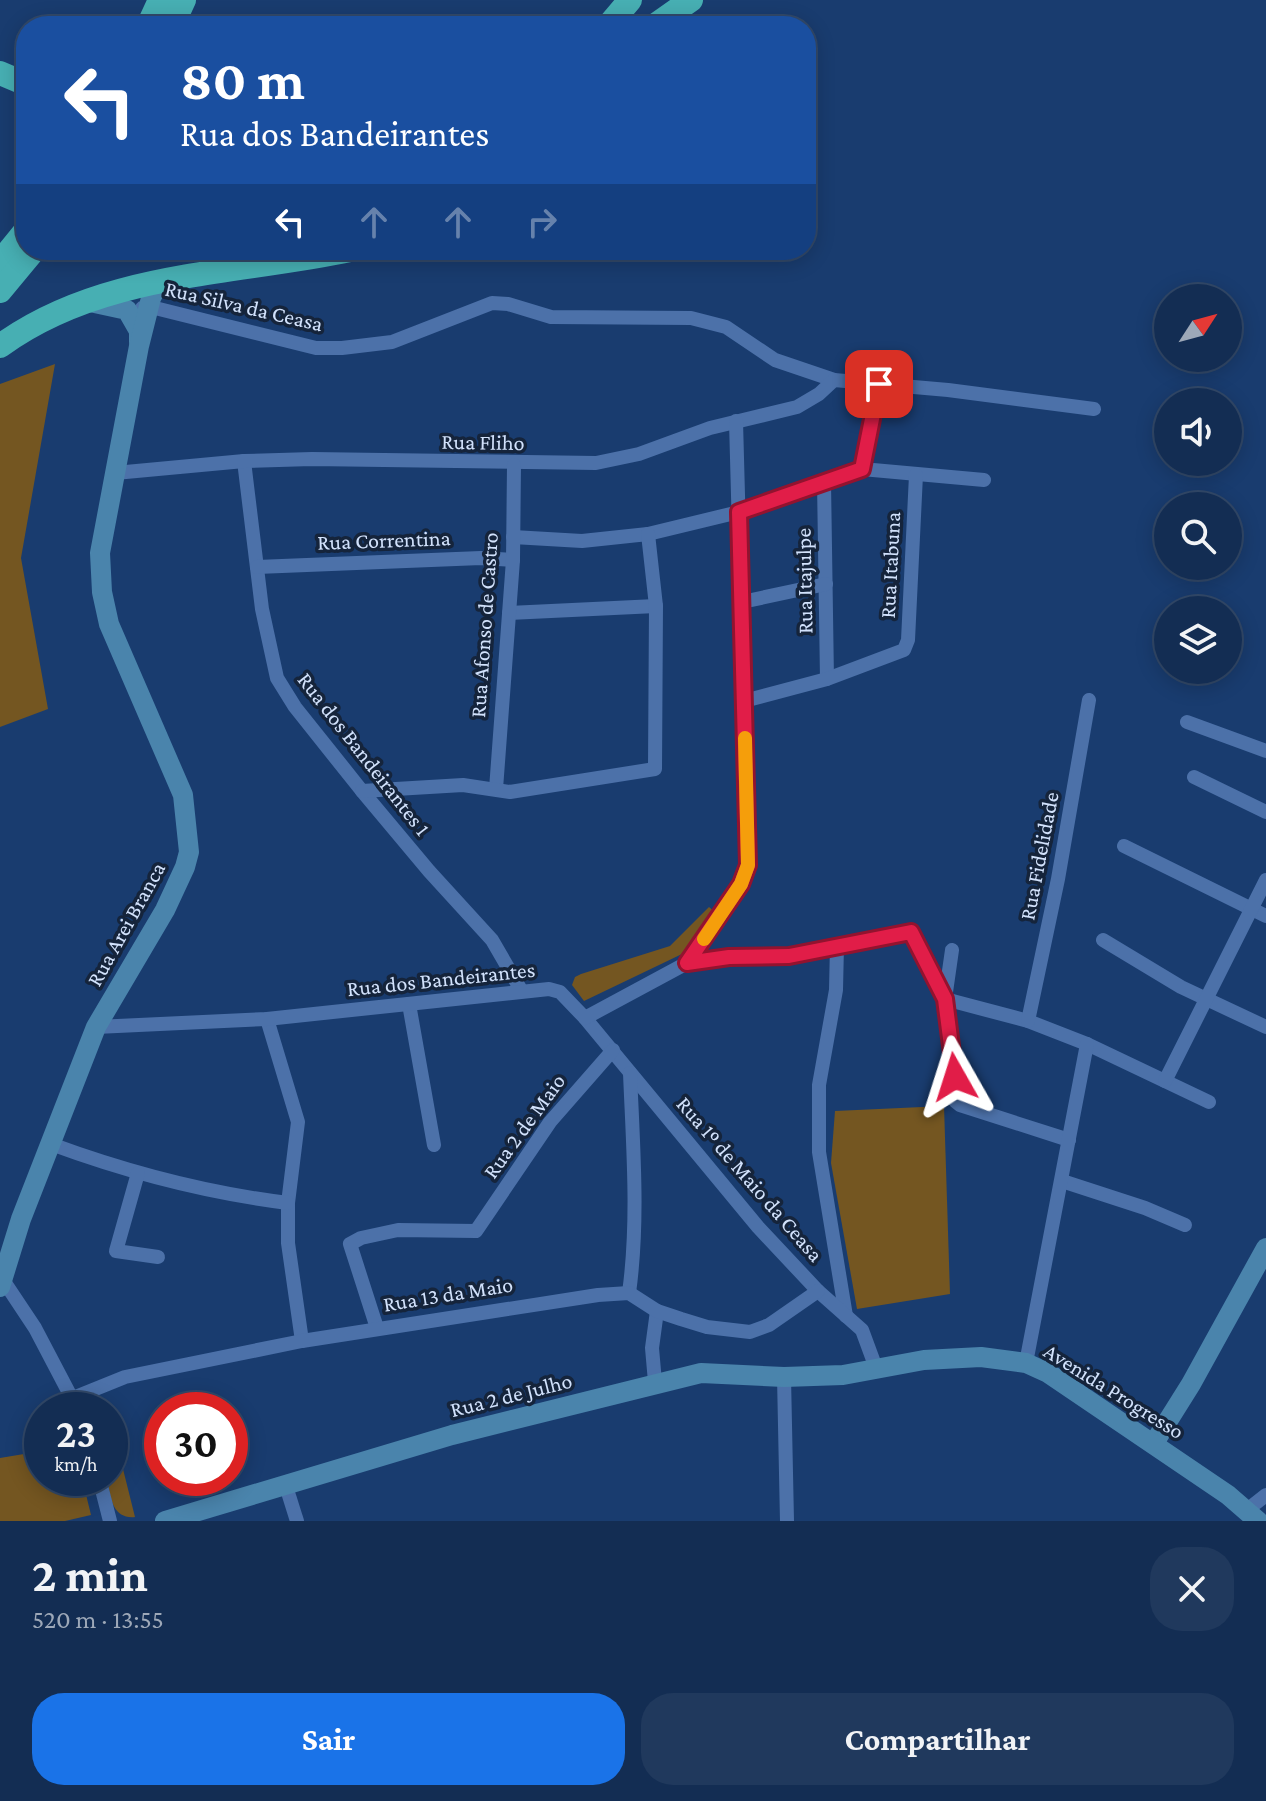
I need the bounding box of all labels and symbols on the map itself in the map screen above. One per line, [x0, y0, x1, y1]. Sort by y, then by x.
street label: Rua Silva da Ceasa [163, 276, 325, 336]
north arrow [1154, 284, 1242, 372]
pin [845, 350, 913, 418]
street label: Rua Fliho [441, 429, 525, 455]
street label: Rua Itabuna [875, 511, 905, 619]
street label: Rua Correntina [317, 525, 451, 555]
street label: Rua Itajulpe [791, 528, 817, 634]
street label: Rua Afonso de Castro [465, 531, 503, 719]
street label: Rua dos Bandeirantes 1 [292, 667, 436, 841]
street label: Rua Fidelidade [1014, 790, 1064, 922]
street label: Rua Arei Branca [82, 858, 170, 990]
street label: Rua dos Bandeirantes [346, 957, 536, 1001]
position arrow [913, 1035, 997, 1119]
street label: Rua 2 de Maio [478, 1069, 570, 1183]
street label: Rua 1º de Maio da Ceasa [672, 1091, 828, 1267]
street label: Rua 13 da Maio [381, 1271, 515, 1317]
street label: Avenida Progresso [1039, 1338, 1189, 1444]
street label: Rua 2 de Julho [447, 1368, 575, 1422]
speed limit sign: 30 [144, 1392, 248, 1496]

